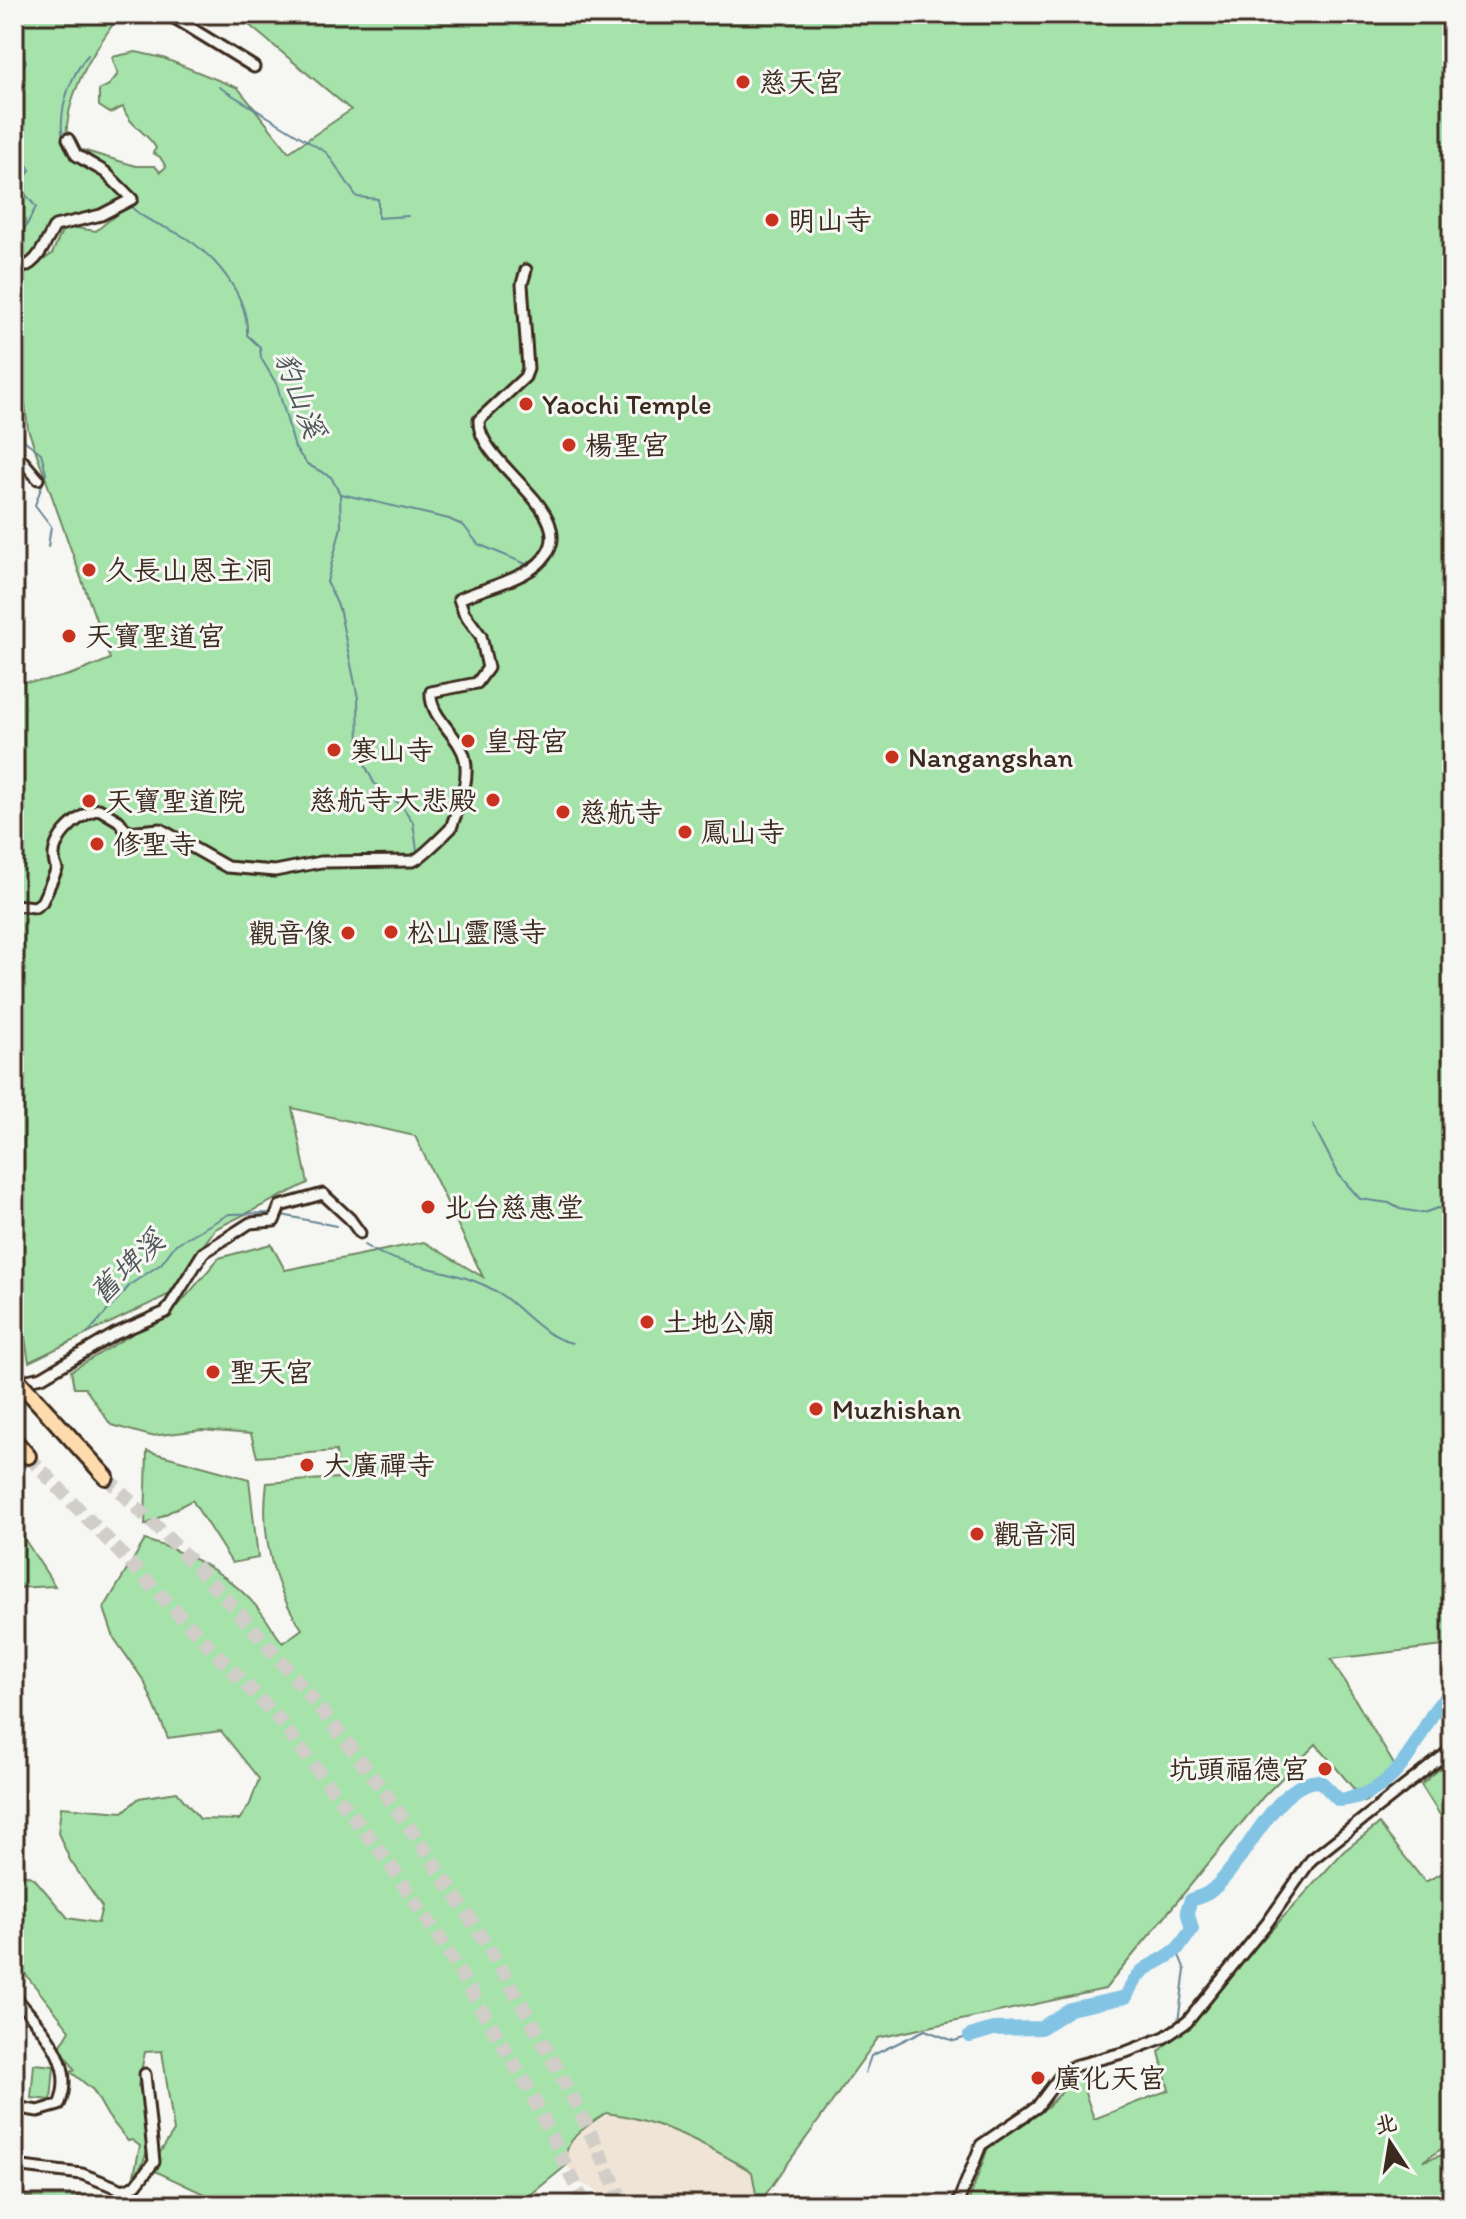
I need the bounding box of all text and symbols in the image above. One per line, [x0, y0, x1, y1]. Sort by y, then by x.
place label: 慈天宮 [759, 65, 843, 99]
marker: 慈天宮 [734, 73, 752, 91]
place label: 明山寺 [788, 203, 872, 237]
marker: 明山寺 [763, 211, 781, 229]
water label: 豹山溪 [267, 346, 335, 445]
place label: Yaochi Temple [542, 387, 712, 421]
marker: Yaochi Temple [517, 395, 535, 413]
place label: 楊聖宮 [585, 428, 669, 462]
marker: 楊聖宮 [560, 436, 578, 454]
place label: 久長山恩主洞 [105, 553, 273, 587]
marker: 久長山恩主洞 [80, 561, 98, 579]
place label: 天寶聖道宮 [85, 619, 225, 653]
marker: 天寶聖道宮 [60, 627, 78, 645]
place label: 皇母宮 [484, 724, 568, 758]
marker: 皇母宮 [459, 732, 477, 750]
place label: 寒山寺 [350, 733, 434, 767]
place label: Nangangshan [908, 740, 1073, 774]
marker: 寒山寺 [325, 741, 343, 759]
marker: Nangangshan [883, 748, 901, 766]
place label: 慈航寺大悲殿 [309, 783, 477, 817]
place label: 天寶聖道院 [105, 784, 245, 818]
marker: 慈航寺大悲殿 [484, 791, 502, 809]
marker: 天寶聖道院 [80, 792, 98, 810]
place label: 慈航寺 [579, 795, 663, 829]
marker: 慈航寺 [554, 803, 572, 821]
place label: 鳳山寺 [701, 815, 785, 849]
marker: 鳳山寺 [676, 823, 694, 841]
place label: 修聖寺 [113, 827, 197, 861]
marker: 修聖寺 [88, 835, 106, 853]
place label: 松山靈隱寺 [407, 915, 547, 949]
place label: 觀音像 [248, 916, 332, 950]
marker: 松山靈隱寺 [382, 923, 400, 941]
marker: 觀音像 [339, 924, 357, 942]
place label: 北台慈惠堂 [444, 1190, 584, 1224]
marker: 北台慈惠堂 [419, 1198, 437, 1216]
water label: 舊埤溪 [81, 1221, 173, 1311]
place label: 土地公廟 [663, 1305, 775, 1339]
marker: 土地公廟 [638, 1313, 656, 1331]
place label: 聖天宮 [229, 1355, 313, 1389]
marker: 聖天宮 [204, 1363, 222, 1381]
place label: Muzhishan [832, 1392, 961, 1426]
marker: Muzhishan [807, 1400, 825, 1418]
place label: 大廣禪寺 [323, 1448, 435, 1482]
marker: 大廣禪寺 [298, 1456, 316, 1474]
place label: 觀音洞 [993, 1517, 1077, 1551]
marker: 觀音洞 [968, 1525, 986, 1543]
place label: 坑頭福德宮 [1169, 1752, 1309, 1786]
marker: 坑頭福德宮 [1316, 1760, 1334, 1778]
place label: 廣化天宮 [1054, 2061, 1166, 2095]
marker: 廣化天宮 [1029, 2069, 1047, 2087]
north arrow [1350, 2103, 1430, 2183]
text: 北 [1372, 2108, 1400, 2139]

